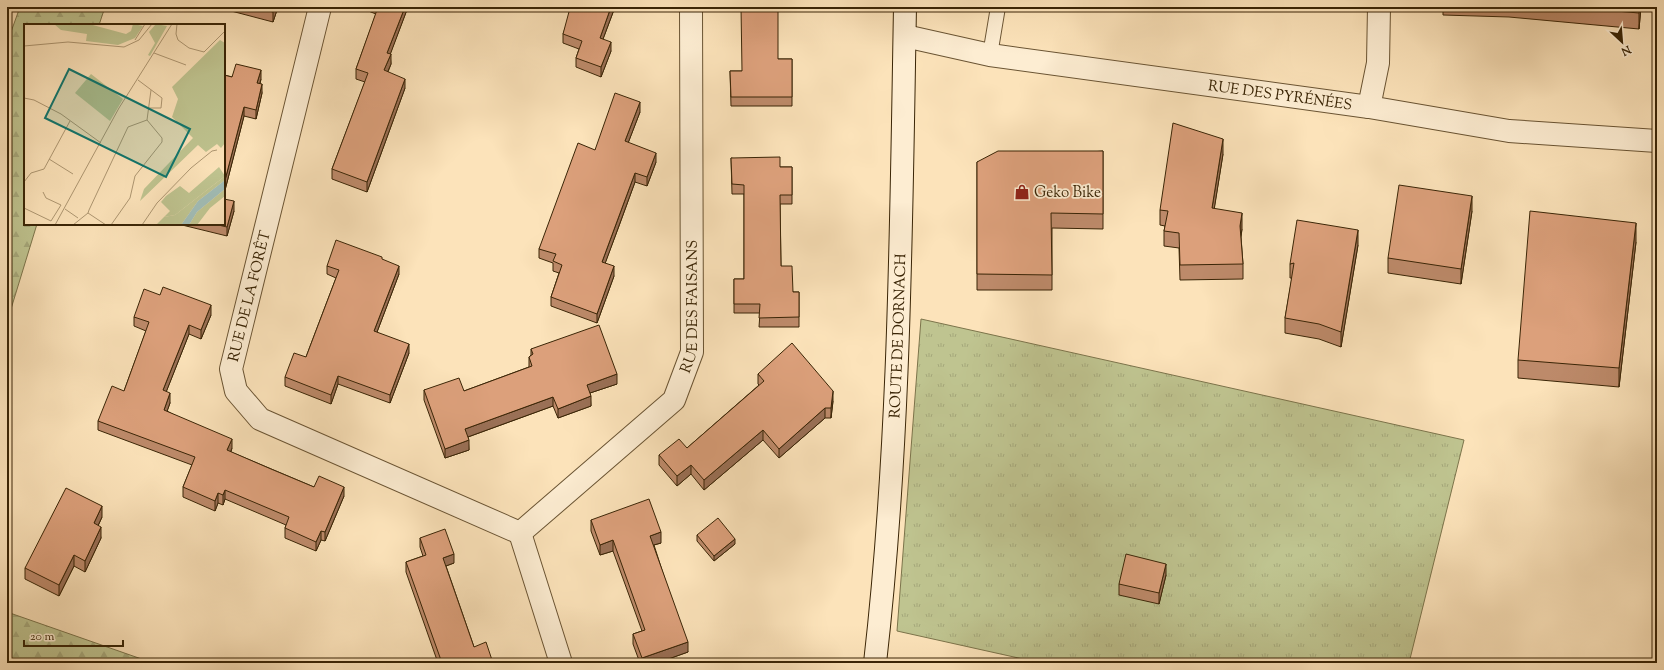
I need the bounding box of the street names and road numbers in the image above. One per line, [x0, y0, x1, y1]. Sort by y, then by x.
street label: RUE DES PYRÉNÉES [1207, 76, 1353, 117]
street label: RUE DE LA FORÊT [223, 228, 277, 364]
street label: RUE DES FAISANS [676, 240, 704, 376]
street label: ROUTE DE DORNACH [885, 253, 912, 419]

